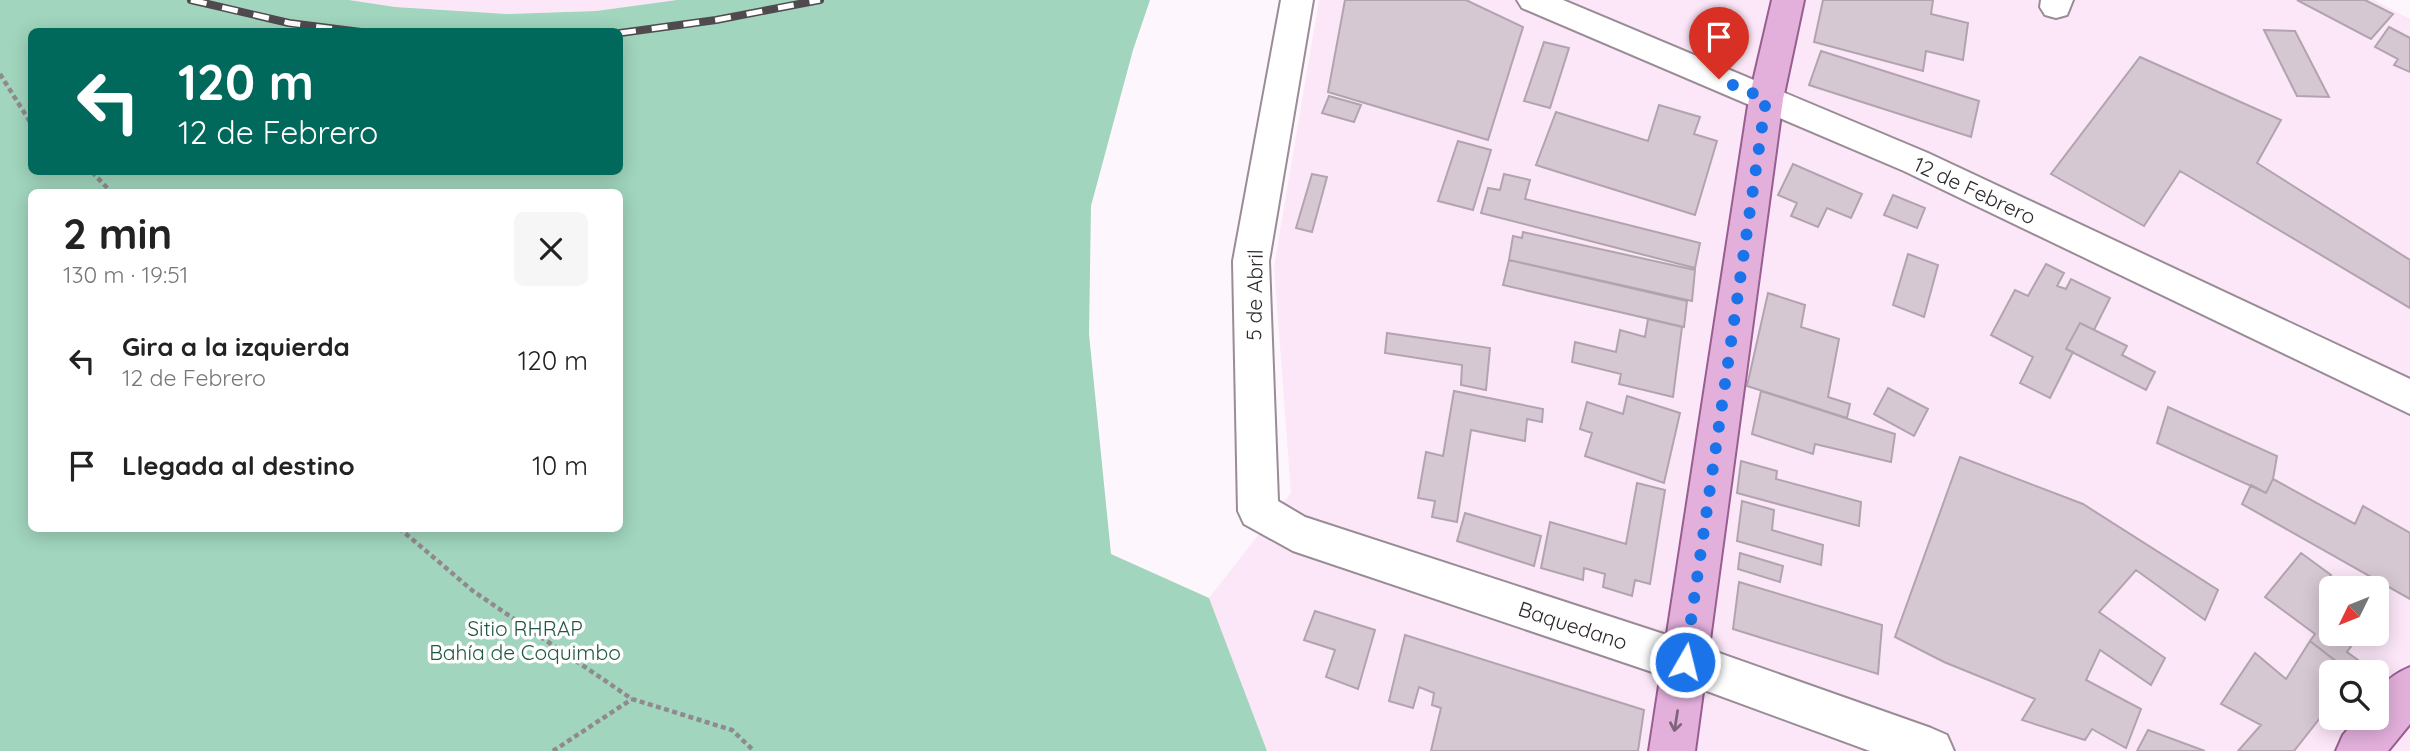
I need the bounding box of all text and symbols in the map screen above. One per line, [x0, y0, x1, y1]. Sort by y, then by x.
pin [1689, 7, 1749, 79]
icon: arrive [1700, 18, 1738, 56]
text: 120 m [178, 51, 314, 112]
icon: left [63, 56, 154, 147]
text: 12 de Febrero [178, 112, 378, 152]
street label: 12 de Febrero [1910, 150, 2040, 230]
text: 2 min [63, 207, 172, 260]
button: close [514, 212, 588, 286]
street label: 5 de Abril [1240, 249, 1268, 341]
text: 130 m · 19:51 [63, 260, 188, 289]
text: Gira a la izquierda [122, 330, 350, 363]
icon: left [63, 342, 101, 380]
text: 120 m [518, 344, 588, 377]
text: 12 de Febrero [122, 363, 266, 392]
icon: arrive [63, 447, 101, 485]
text: Llegada al destino [122, 449, 355, 482]
text: 10 m [532, 449, 588, 482]
north arrow [2319, 576, 2389, 646]
map controls [2319, 576, 2389, 730]
street label: Baquedano [1515, 595, 1631, 655]
park label: Sitio RHRAP Bahía de Coquimbo [429, 615, 621, 665]
position arrow [1648, 625, 1722, 699]
button: search [2319, 660, 2389, 730]
one-way arrow [1669, 709, 1682, 732]

